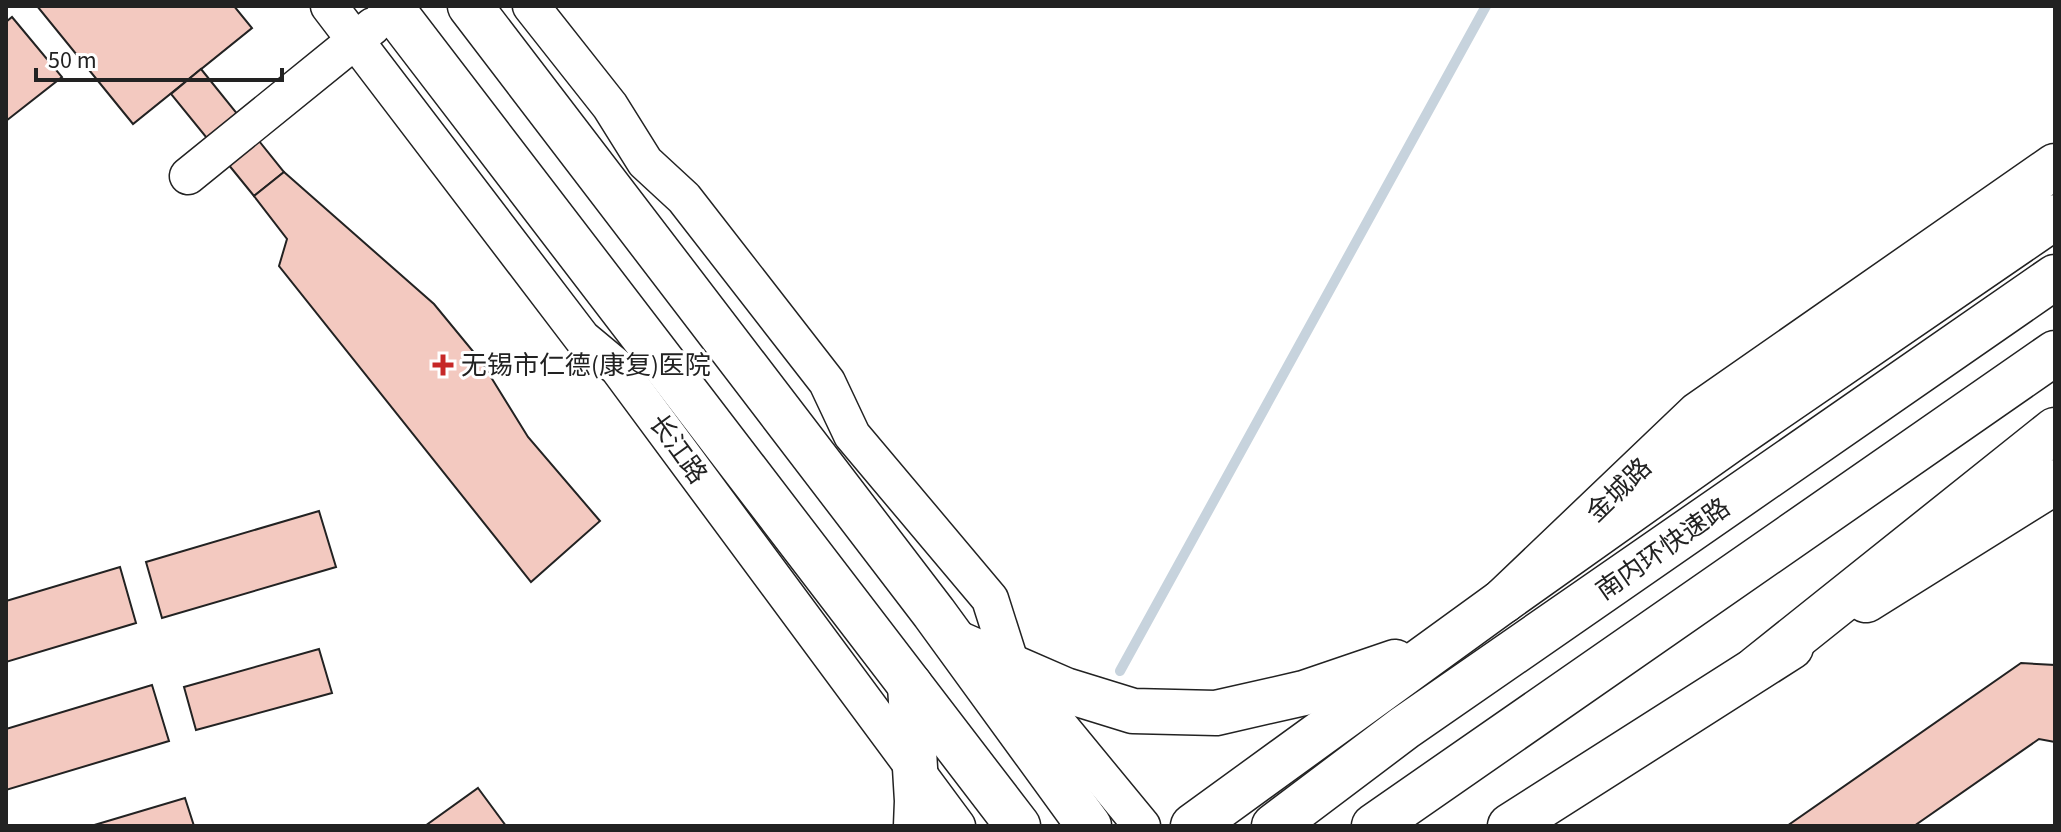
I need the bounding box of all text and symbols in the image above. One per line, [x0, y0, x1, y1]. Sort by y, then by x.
scale bar [36, 32, 282, 82]
text: 50 m [48, 43, 97, 78]
place label: 无锡市仁德(康复)医院 [461, 347, 711, 384]
marker: 无锡市仁德(康复)医院 [432, 354, 454, 376]
street label: 长江路 [640, 407, 716, 491]
street label: 金城路 [1578, 450, 1660, 530]
street label: 南内环快速路 [1588, 489, 1738, 609]

